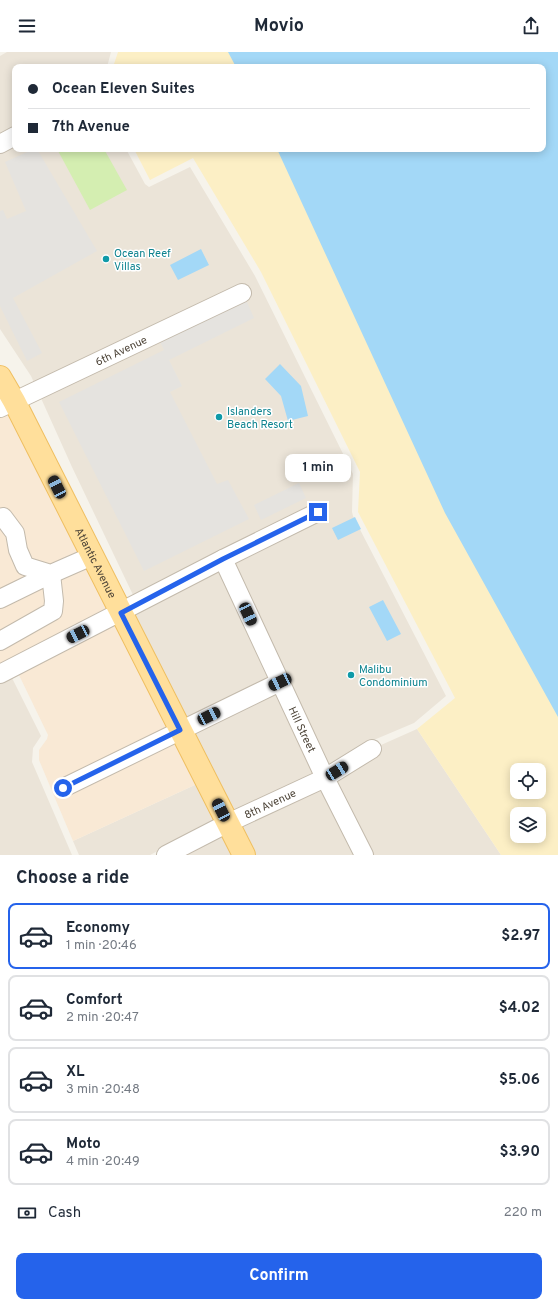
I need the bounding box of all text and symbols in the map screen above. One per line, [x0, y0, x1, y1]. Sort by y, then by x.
icon: menu [16, 15, 38, 37]
text: Movio [254, 15, 304, 38]
icon: share [520, 15, 542, 37]
text: Ocean Eleven Suites [52, 80, 195, 99]
text: 7th Avenue [52, 118, 130, 137]
place label: Ocean Reef Villas [114, 247, 171, 274]
marker: Ocean Reef Villas [101, 254, 111, 264]
street label: 6th Avenue [93, 333, 150, 370]
place label: Islanders Beach Resort [227, 405, 293, 432]
marker: Islanders Beach Resort [214, 412, 224, 422]
callout: 1 min [285, 454, 351, 482]
text: 1 min [302, 460, 334, 476]
car [46, 474, 68, 500]
route end [309, 503, 327, 521]
street label: Atlantic Avenue [71, 525, 119, 601]
car [237, 601, 259, 627]
car [65, 623, 91, 645]
place label: Malibu Condominium [359, 663, 428, 690]
marker: Malibu Condominium [346, 670, 356, 680]
car [267, 671, 293, 693]
car [196, 705, 222, 727]
street label: Hill Street [285, 705, 318, 755]
car [324, 760, 350, 782]
map controls [510, 763, 546, 843]
button: locate [510, 763, 546, 799]
route start [54, 779, 72, 797]
street label: 8th Avenue [242, 786, 299, 823]
car [210, 797, 232, 823]
button: layers [510, 807, 546, 843]
text: Choose a ride [16, 867, 129, 890]
icon: car [18, 918, 54, 954]
text: Economy [66, 919, 130, 938]
text: $2.97 [501, 927, 540, 946]
text: 1 min · 20:46 [66, 938, 137, 954]
icon: car [18, 990, 54, 1026]
text: Comfort [66, 991, 123, 1010]
text: $4.02 [499, 999, 540, 1018]
text: 2 min · 20:47 [66, 1010, 139, 1026]
icon: car [18, 1062, 54, 1098]
text: XL [66, 1063, 84, 1082]
text: $5.06 [499, 1071, 540, 1090]
text: 3 min · 20:48 [66, 1082, 140, 1098]
icon: car [18, 1134, 54, 1170]
text: Moto [66, 1135, 101, 1154]
text: $3.90 [500, 1143, 540, 1162]
text: 4 min · 20:49 [66, 1154, 140, 1170]
icon: cash [16, 1202, 38, 1224]
text: Cash [48, 1204, 81, 1223]
text: 220 m [504, 1205, 542, 1221]
button: Confirm [16, 1253, 542, 1299]

